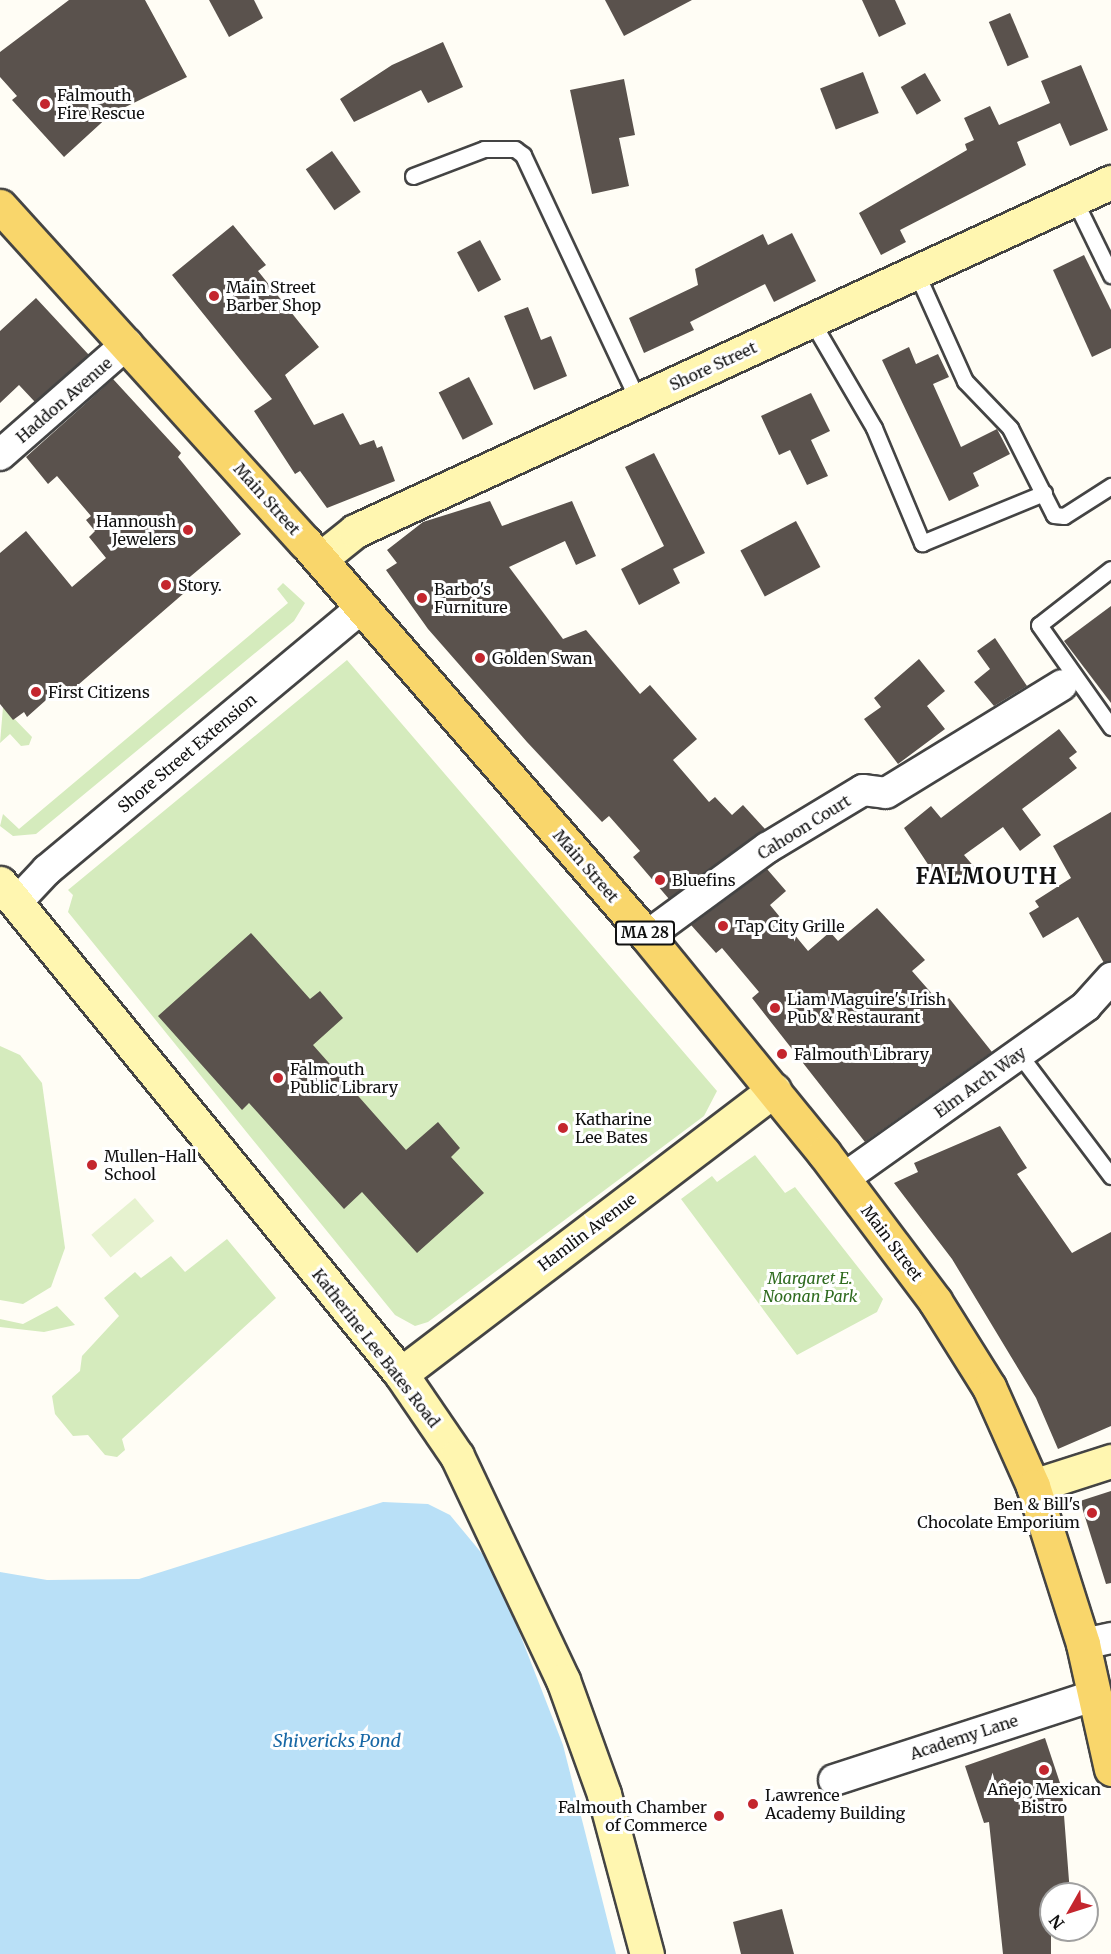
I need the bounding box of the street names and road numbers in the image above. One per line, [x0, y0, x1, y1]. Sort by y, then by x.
street label: Shore Street [666, 337, 760, 395]
street label: Haddon Avenue [12, 353, 116, 447]
street label: Main Street [230, 459, 304, 539]
street label: Shore Street Extension [114, 689, 260, 817]
street label: Cahoon Court [754, 791, 854, 863]
street label: Main Street [549, 826, 623, 906]
road number: MA 28 [615, 921, 675, 945]
street label: Elm Arch Way [931, 1042, 1029, 1122]
street label: Hamlin Avenue [534, 1189, 640, 1275]
street label: Main Street [857, 1201, 927, 1285]
street label: Katherine Lee Bates Road [308, 1265, 444, 1431]
street label: Academy Lane [908, 1710, 1020, 1764]

